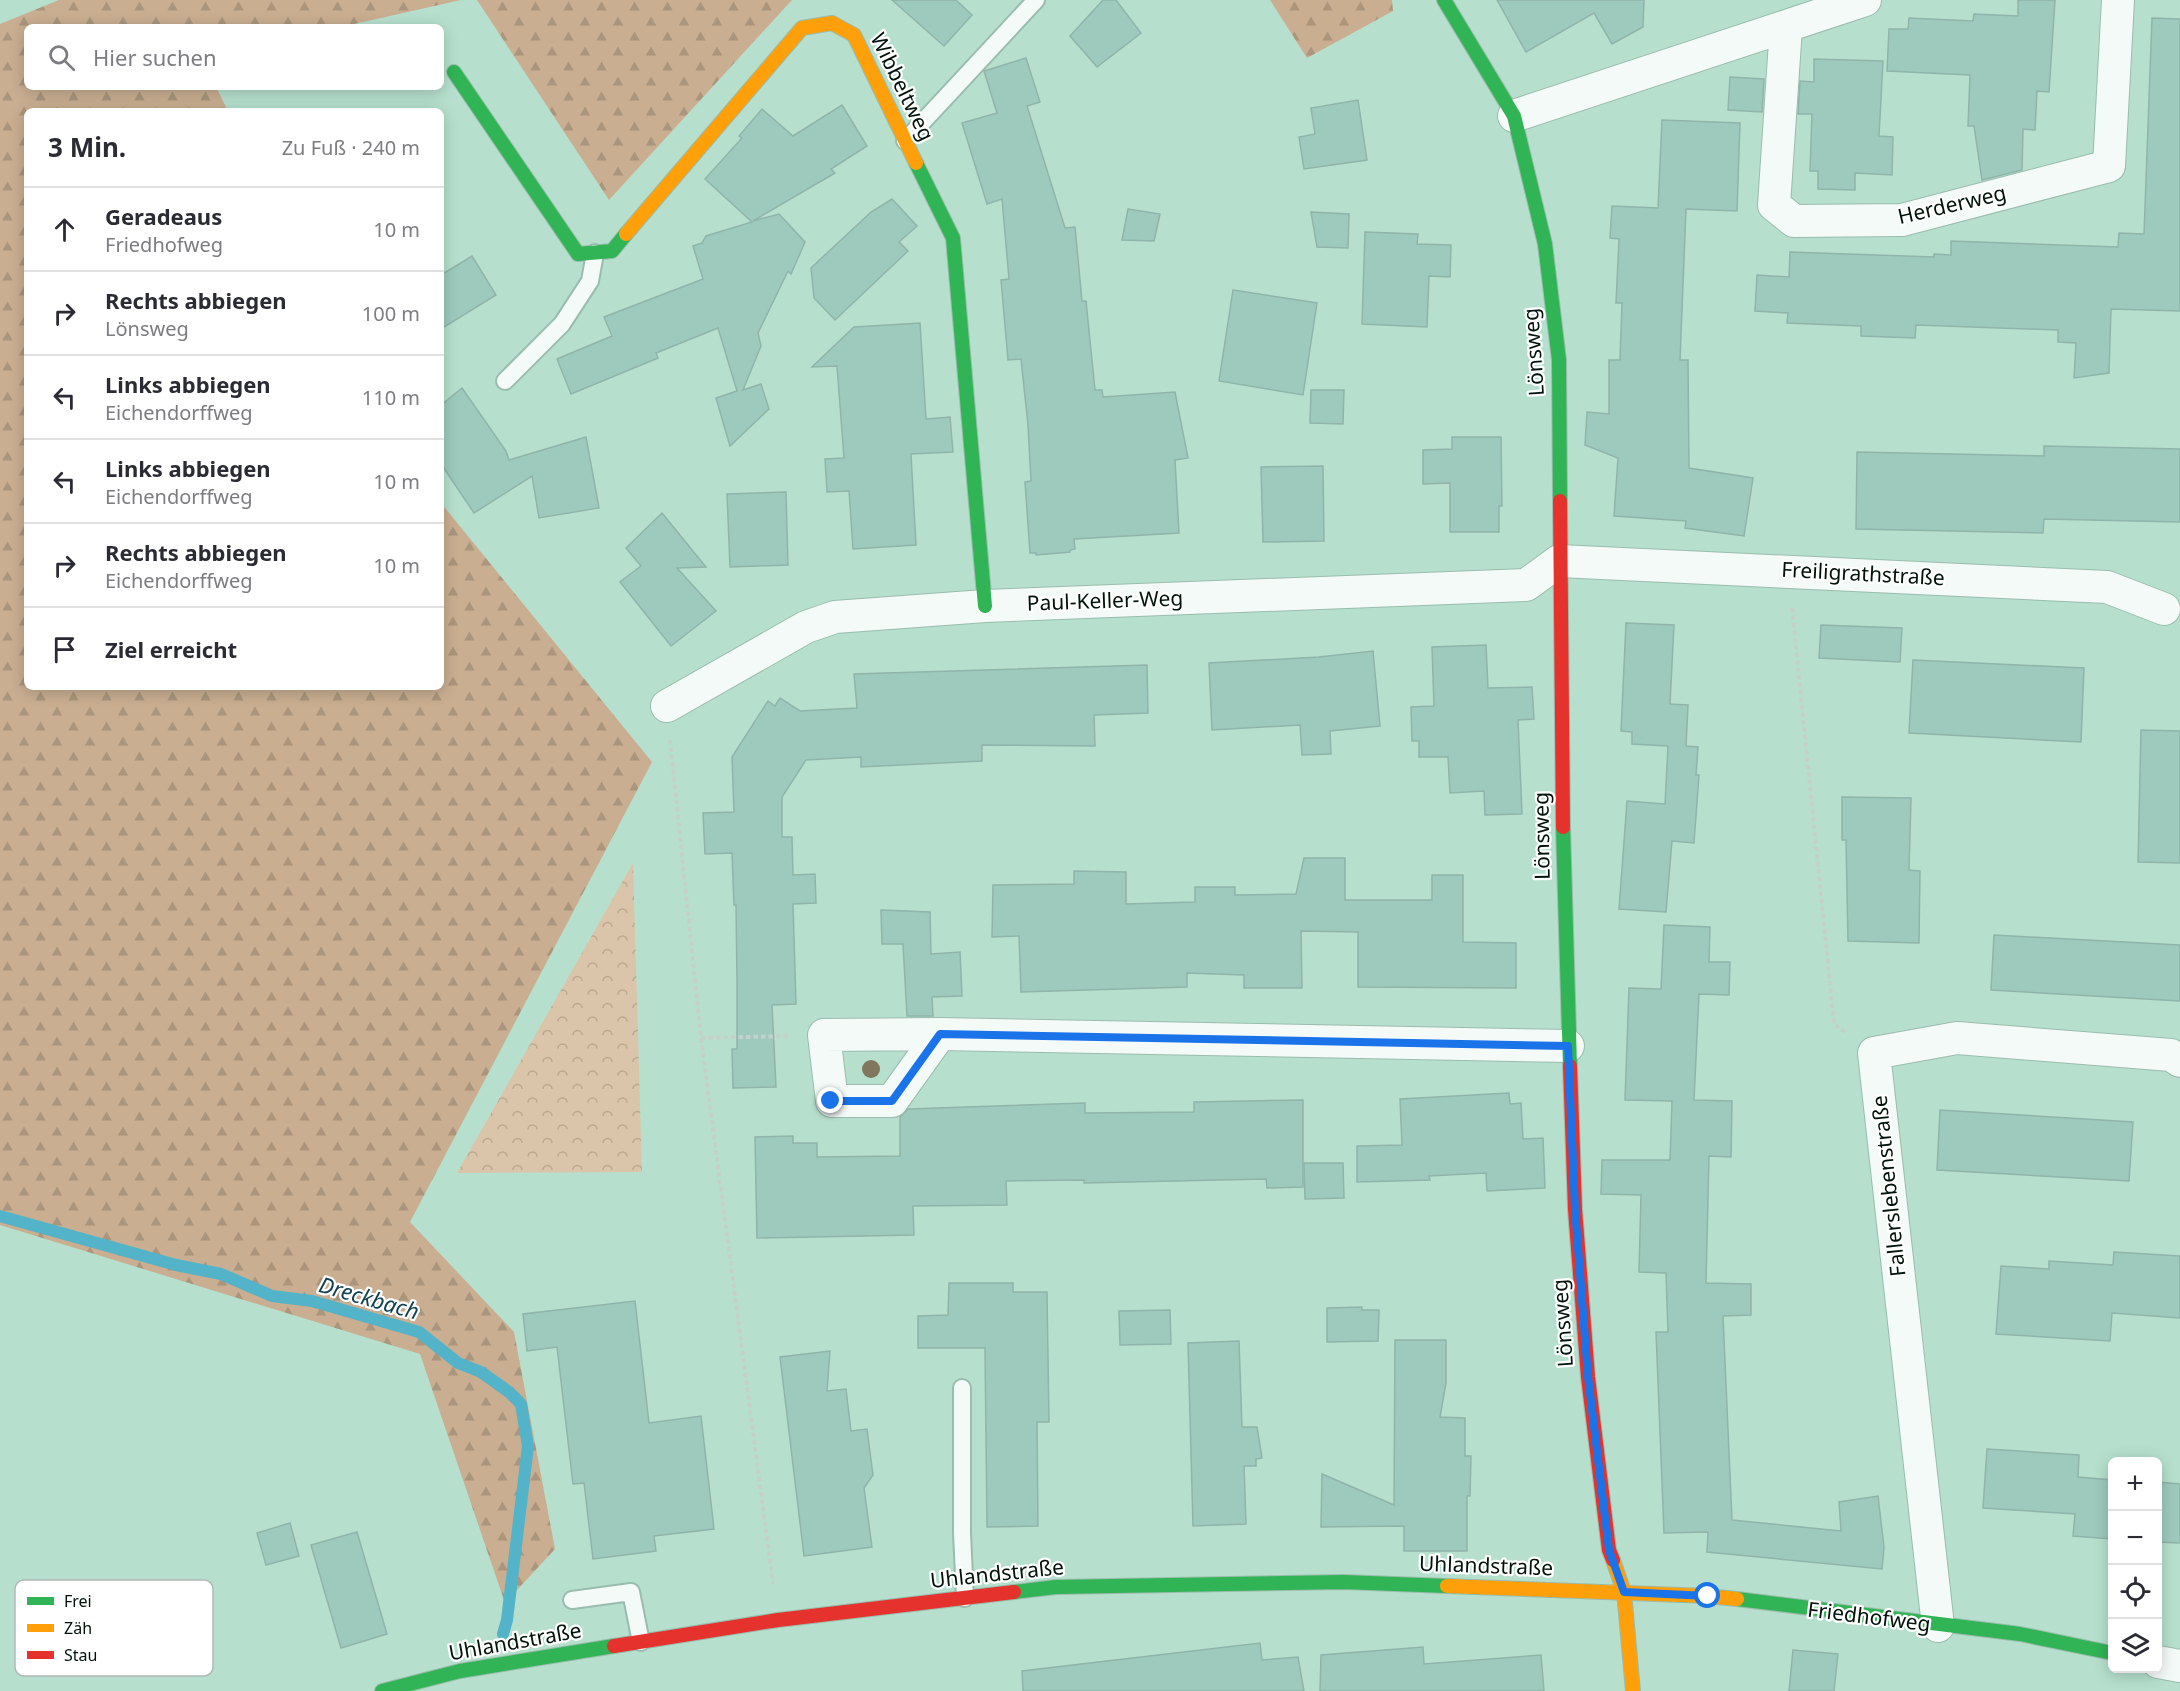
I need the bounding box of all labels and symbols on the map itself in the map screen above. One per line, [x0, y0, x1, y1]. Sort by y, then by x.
street label: Wibbeltweg [865, 28, 941, 145]
street label: Herderweg [1895, 178, 2009, 230]
street label: Lönsweg [1516, 307, 1550, 397]
street label: Freiligrathstraße [1781, 555, 1945, 591]
street label: Paul-Keller-Weg [1026, 583, 1184, 617]
street label: Lönsweg [1526, 792, 1556, 880]
route end [817, 1087, 843, 1113]
street label: Fallerslebenstraße [1865, 1094, 1911, 1278]
water label: Dreckbach [316, 1268, 423, 1326]
street label: Lönsweg [1545, 1278, 1579, 1368]
street label: Uhlandstraße [1418, 1549, 1554, 1581]
street label: Uhlandstraße [929, 1552, 1065, 1594]
legend [15, 1580, 213, 1676]
route start [1694, 1582, 1720, 1608]
text: Frei [64, 1590, 92, 1612]
street label: Friedhofweg [1806, 1595, 1932, 1637]
street label: Uhlandstraße [446, 1616, 583, 1666]
text: Zäh [64, 1617, 92, 1639]
text: Stau [64, 1644, 97, 1666]

